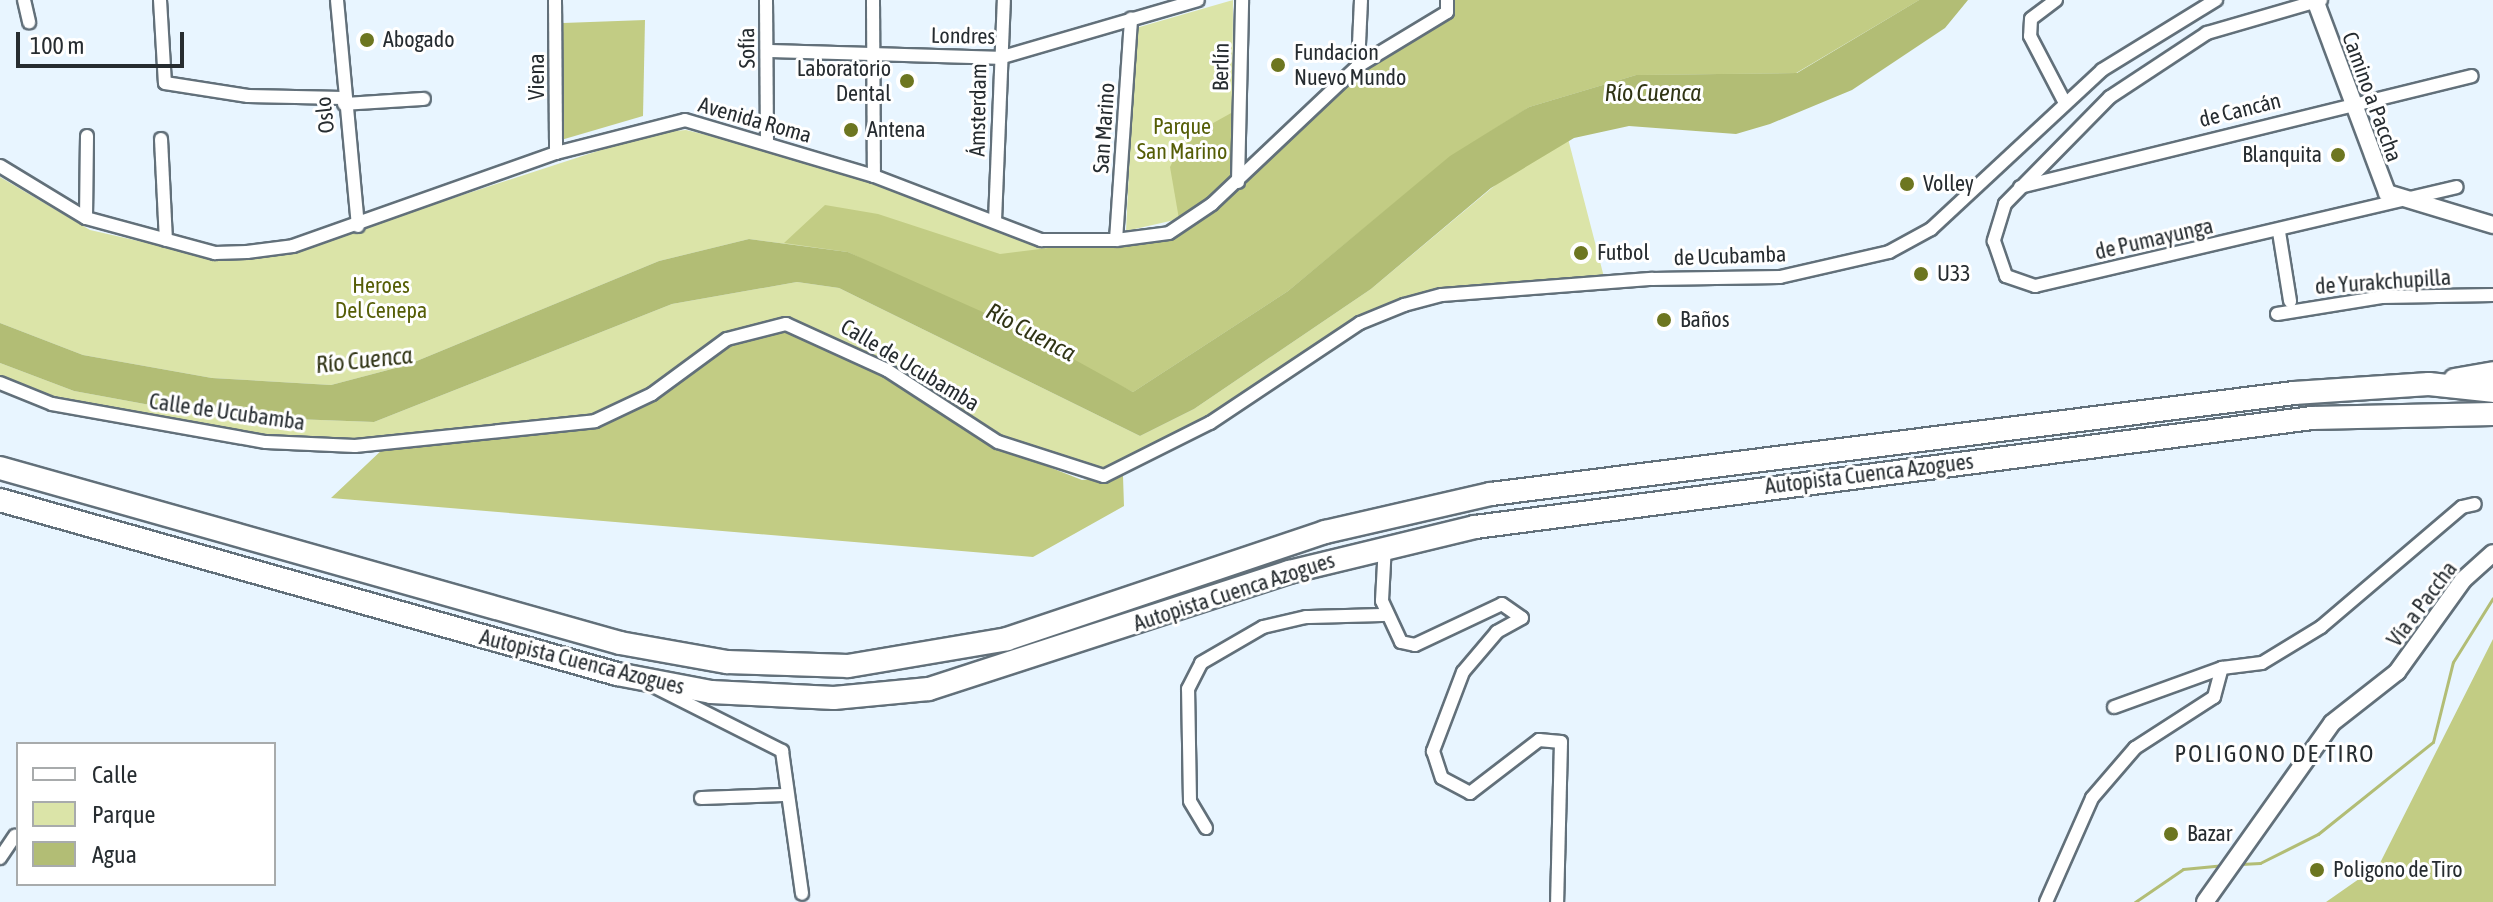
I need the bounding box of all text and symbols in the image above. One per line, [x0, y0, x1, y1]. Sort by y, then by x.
scale bar [20, 16, 188, 66]
street label: Londres [931, 22, 995, 50]
place label: Abogado [383, 27, 455, 53]
street label: Sofía [733, 27, 761, 69]
street label: Camino a Paccha [2336, 29, 2408, 165]
marker: Abogado [358, 31, 376, 49]
text: 100 m [30, 32, 84, 59]
place label: Fundacion Nuevo Mundo [1294, 39, 1406, 90]
street label: Berlín [1207, 43, 1235, 91]
street label: Viena [524, 54, 550, 100]
place label: Laboratorio Dental [797, 55, 891, 106]
marker: Fundacion Nuevo Mundo [1269, 56, 1287, 74]
street label: Ámsterdam [964, 63, 992, 157]
marker: Laboratorio Dental [898, 72, 916, 90]
water label: Río Cuenca [1604, 79, 1702, 107]
street label: San Marino [1088, 82, 1120, 174]
street label: de Cancán [2196, 87, 2284, 133]
street label: Avenida Roma [695, 91, 815, 149]
street label: Oslo [310, 95, 340, 135]
park label: Parque San Marino [1137, 113, 1227, 164]
place label: Antena [867, 117, 925, 143]
marker: Antena [842, 121, 860, 139]
place label: Blanquita [2242, 142, 2322, 168]
marker: Blanquita [2329, 146, 2347, 164]
place label: Volley [1923, 171, 1974, 197]
marker: Volley [1898, 175, 1916, 193]
street label: de Pumayunga [2092, 213, 2216, 265]
place label: Futbol [1597, 240, 1649, 266]
street label: de Ucubamba [1673, 241, 1787, 271]
marker: Futbol [1572, 244, 1590, 262]
place label: U33 [1937, 261, 1971, 287]
street label: de Yurakchupilla [2314, 264, 2452, 300]
marker: U33 [1912, 265, 1930, 283]
park label: Heroes Del Cenepa [335, 272, 427, 324]
water label: Río Cuenca [981, 297, 1081, 367]
place label: Baños [1680, 307, 1729, 333]
marker: Baños [1655, 311, 1673, 329]
street label: Calle de Ucubamba [836, 313, 984, 417]
water label: Río Cuenca [314, 341, 414, 379]
street label: Calle de Ucubamba [147, 388, 307, 436]
street label: Autopista Cuenca Azogues [1763, 448, 1975, 500]
street label: Autopista Cuenca Azogues [1130, 547, 1338, 637]
street label: Vía a Paccha [2381, 556, 2463, 652]
street label: Autopista Cuenca Azogues [477, 624, 687, 700]
district label: POLIGONO DE TIRO [2175, 740, 2375, 768]
legend [16, 742, 276, 886]
text: Calle [92, 761, 137, 788]
text: Parque [92, 801, 155, 828]
place label: Bazar [2187, 821, 2232, 847]
marker: Bazar [2162, 825, 2180, 843]
text: Agua [92, 841, 137, 868]
place label: Poligono de Tiro [2333, 857, 2463, 883]
marker: Poligono de Tiro [2308, 861, 2326, 879]

